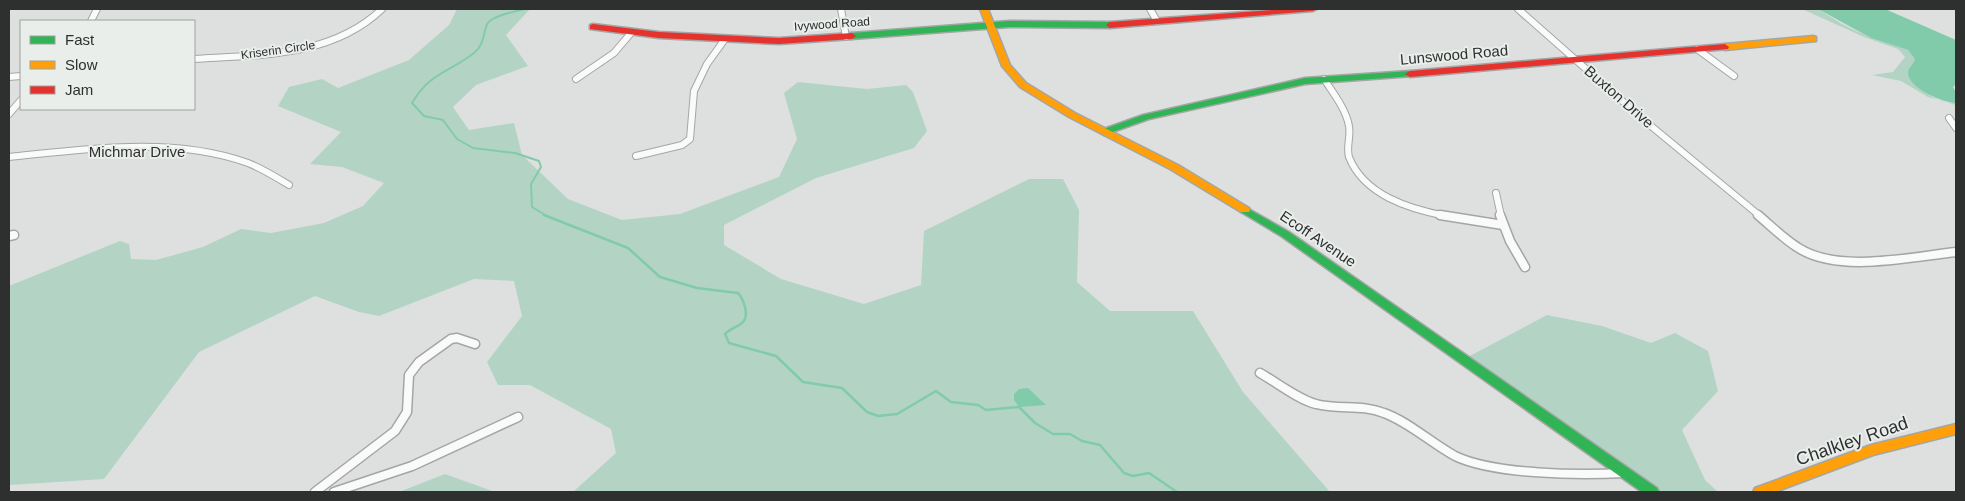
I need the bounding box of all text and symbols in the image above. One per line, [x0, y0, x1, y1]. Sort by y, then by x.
street label: Ivywood Road [794, 14, 870, 34]
legend [20, 20, 195, 110]
text: Fast [65, 31, 95, 48]
street label: Kriserin Circle [240, 38, 316, 62]
street label: Lunswood Road [1399, 41, 1509, 68]
text: Slow [65, 56, 98, 73]
street label: Buxton Drive [1581, 62, 1657, 131]
text: Jam [65, 81, 93, 98]
street label: Michmar Drive [89, 143, 185, 160]
street label: Ecoff Avenue [1277, 207, 1359, 270]
street label: Chalkley Road [1793, 412, 1911, 470]

